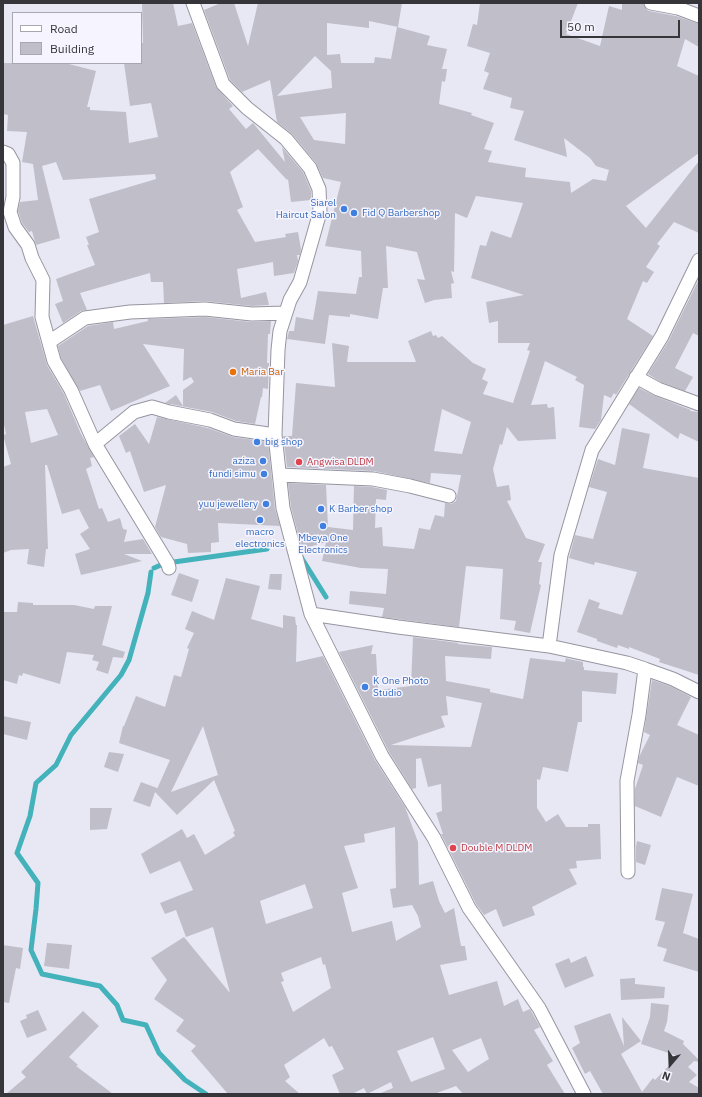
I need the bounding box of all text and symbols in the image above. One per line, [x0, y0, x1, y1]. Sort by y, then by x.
legend [12, 12, 142, 64]
scale bar [562, 12, 682, 38]
text: 50 m [567, 19, 595, 34]
text: Road [50, 21, 78, 36]
text: Building [50, 41, 94, 56]
place label: Siarel Haircut Salon [276, 197, 336, 220]
marker: Siarel Haircut Salon [339, 204, 349, 214]
place label: Fid Q Barbershop [362, 207, 440, 219]
marker: Fid Q Barbershop [349, 208, 359, 218]
place label: Maria Bar [241, 366, 284, 378]
marker: Maria Bar [228, 367, 238, 377]
place label: big shop [265, 436, 303, 448]
marker: big shop [252, 437, 262, 447]
place label: aziza [233, 455, 255, 467]
marker: aziza [258, 456, 268, 466]
place label: Angwisa DLDM [307, 456, 374, 468]
marker: Angwisa DLDM [294, 457, 304, 467]
place label: fundi simu [209, 468, 256, 480]
marker: fundi simu [259, 469, 269, 479]
place label: yuu jewellery [199, 498, 258, 510]
marker: yuu jewellery [261, 499, 271, 509]
place label: K Barber shop [329, 503, 393, 515]
marker: K Barber shop [316, 504, 326, 514]
marker: macro electronics [255, 515, 265, 525]
marker: Mbeya One Electronics [318, 521, 328, 531]
place label: macro electronics [235, 526, 285, 550]
place label: Mbeya One Electronics [298, 532, 348, 556]
place label: K One Photo Studio [373, 675, 429, 698]
marker: K One Photo Studio [360, 682, 370, 692]
place label: Double M DLDM [461, 842, 532, 854]
marker: Double M DLDM [448, 843, 458, 853]
north arrow [650, 1045, 690, 1085]
text: N [660, 1068, 672, 1084]

